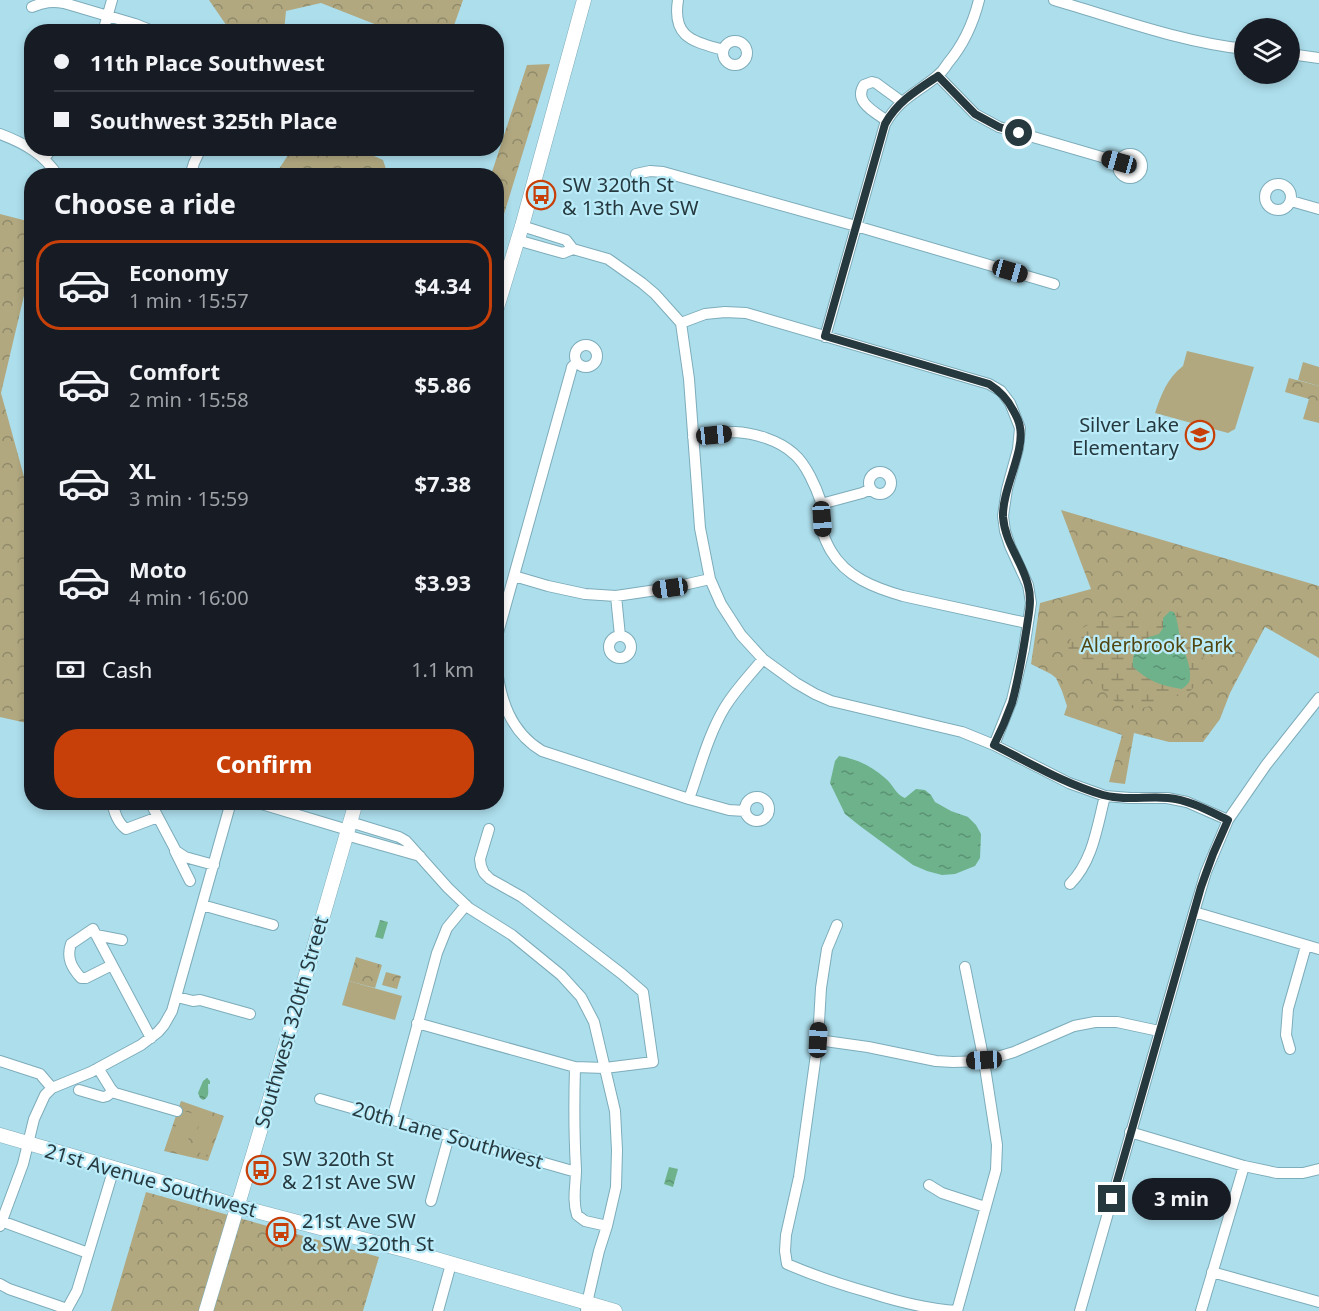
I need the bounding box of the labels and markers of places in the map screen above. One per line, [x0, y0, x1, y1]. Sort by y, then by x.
place label: SW 320th St & 13th Ave SW [562, 171, 699, 221]
bus stop icon: SW 320th St & 13th Ave SW [525, 179, 557, 211]
place label: Silver Lake Elementary [1072, 411, 1180, 461]
school or university icon: Silver Lake Elementary [1184, 419, 1216, 451]
place label: SW 320th St & 21st Ave SW [282, 1145, 416, 1195]
bus stop icon: SW 320th St & 21st Ave SW [245, 1154, 277, 1186]
place label: 21st Ave SW & SW 320th St [302, 1207, 434, 1257]
bus stop icon: 21st Ave SW & SW 320th St [265, 1216, 297, 1248]

